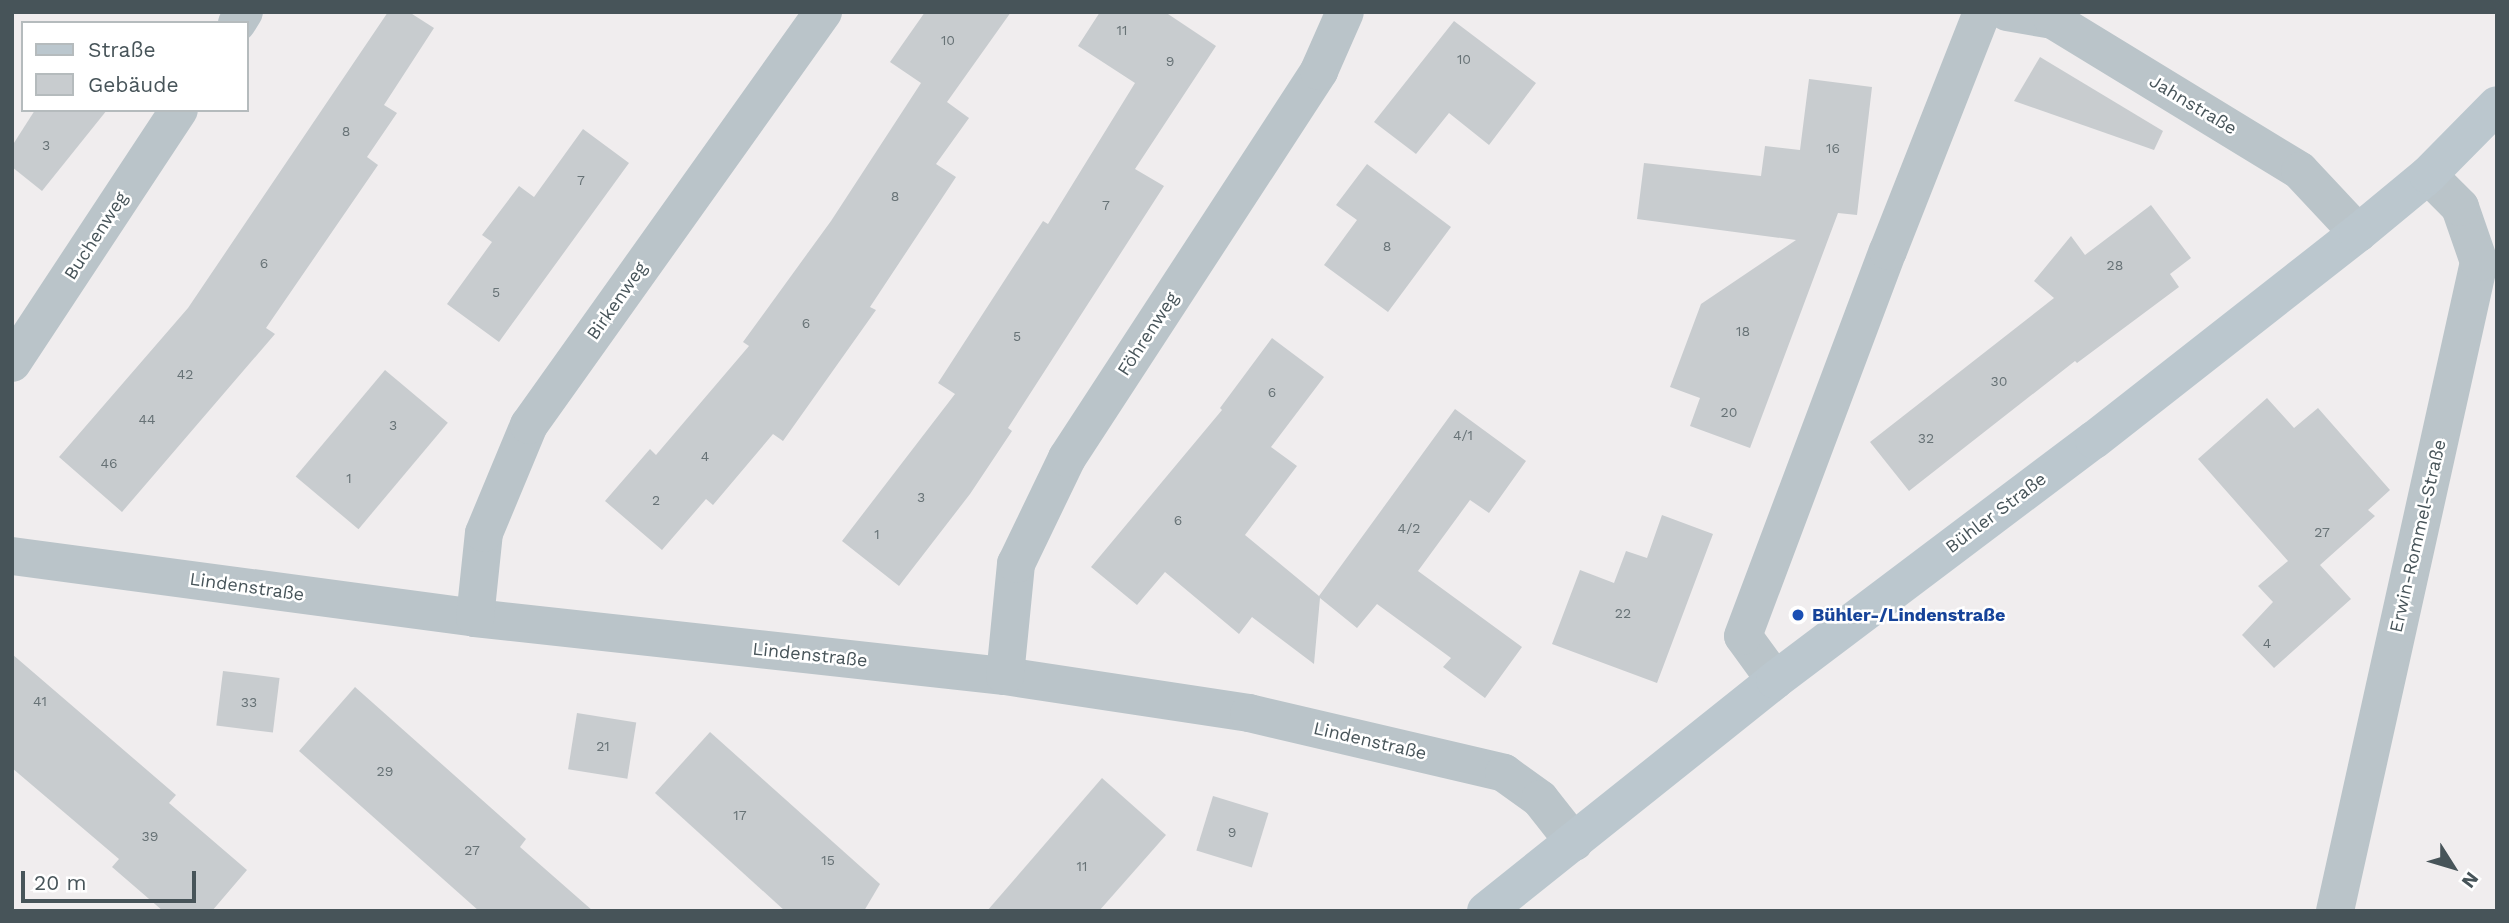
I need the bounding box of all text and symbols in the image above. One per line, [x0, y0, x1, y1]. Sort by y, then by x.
legend [21, 21, 248, 112]
house number: 11 [1117, 22, 1127, 38]
house number: 10 [941, 32, 955, 48]
text: Straße [88, 37, 156, 62]
house number: 10 [1457, 51, 1471, 67]
house number: 9 [1166, 53, 1174, 69]
street label: Jahnstraße [2145, 70, 2241, 140]
text: Gebäude [88, 72, 179, 97]
house number: 8 [342, 123, 350, 139]
house number: 3 [42, 137, 50, 153]
house number: 16 [1826, 140, 1840, 156]
house number: 7 [577, 172, 585, 188]
street label: Buchenweg [60, 188, 132, 284]
house number: 8 [891, 188, 899, 204]
house number: 7 [1102, 197, 1110, 213]
house number: 8 [1383, 238, 1391, 254]
house number: 6 [260, 255, 268, 271]
house number: 28 [2107, 257, 2123, 273]
street label: Birkenweg [582, 258, 652, 344]
house number: 5 [492, 284, 500, 300]
street label: Föhrenweg [1113, 288, 1183, 380]
house number: 6 [802, 315, 810, 331]
house number: 18 [1736, 323, 1750, 339]
house number: 5 [1013, 328, 1021, 344]
house number: 42 [177, 366, 193, 382]
house number: 30 [1991, 373, 2007, 389]
house number: 6 [1268, 384, 1276, 400]
house number: 20 [1721, 404, 1737, 420]
house number: 44 [138, 411, 156, 427]
house number: 3 [389, 417, 397, 433]
house number: 4/1 [1453, 427, 1473, 443]
house number: 32 [1918, 430, 1934, 446]
street label: Erwin-Rommel-Straße [2385, 437, 2451, 635]
house number: 4 [701, 448, 709, 464]
house number: 46 [100, 455, 118, 471]
street label: Bühler Straße [1941, 468, 2051, 558]
house number: 1 [346, 470, 352, 486]
house number: 3 [917, 489, 925, 505]
house number: 2 [652, 492, 660, 508]
house number: 6 [1174, 512, 1182, 528]
house number: 4/2 [1398, 520, 1420, 536]
house number: 27 [2314, 524, 2330, 540]
house number: 1 [874, 526, 880, 542]
street label: Lindenstraße [188, 568, 306, 606]
place label: Bühler-/Lindenstraße [1812, 604, 2005, 626]
house number: 22 [1615, 605, 1631, 621]
marker: Bühler-/Lindenstraße [1790, 607, 1806, 623]
house number: 4 [2263, 635, 2271, 651]
street label: Lindenstraße [752, 638, 868, 672]
house number: 41 [33, 693, 47, 709]
house number: 33 [241, 694, 257, 710]
street label: Lindenstraße [1311, 718, 1429, 764]
house number: 21 [596, 738, 610, 754]
house number: 29 [377, 763, 393, 779]
house number: 17 [733, 807, 747, 823]
house number: 9 [1228, 824, 1236, 840]
house number: 39 [142, 828, 158, 844]
north arrow [2418, 832, 2488, 902]
house number: 27 [464, 842, 480, 858]
house number: 15 [821, 852, 835, 868]
scale bar [24, 856, 200, 900]
house number: 11 [1077, 858, 1087, 874]
text: N [2457, 867, 2484, 892]
text: 20 m [34, 870, 86, 895]

